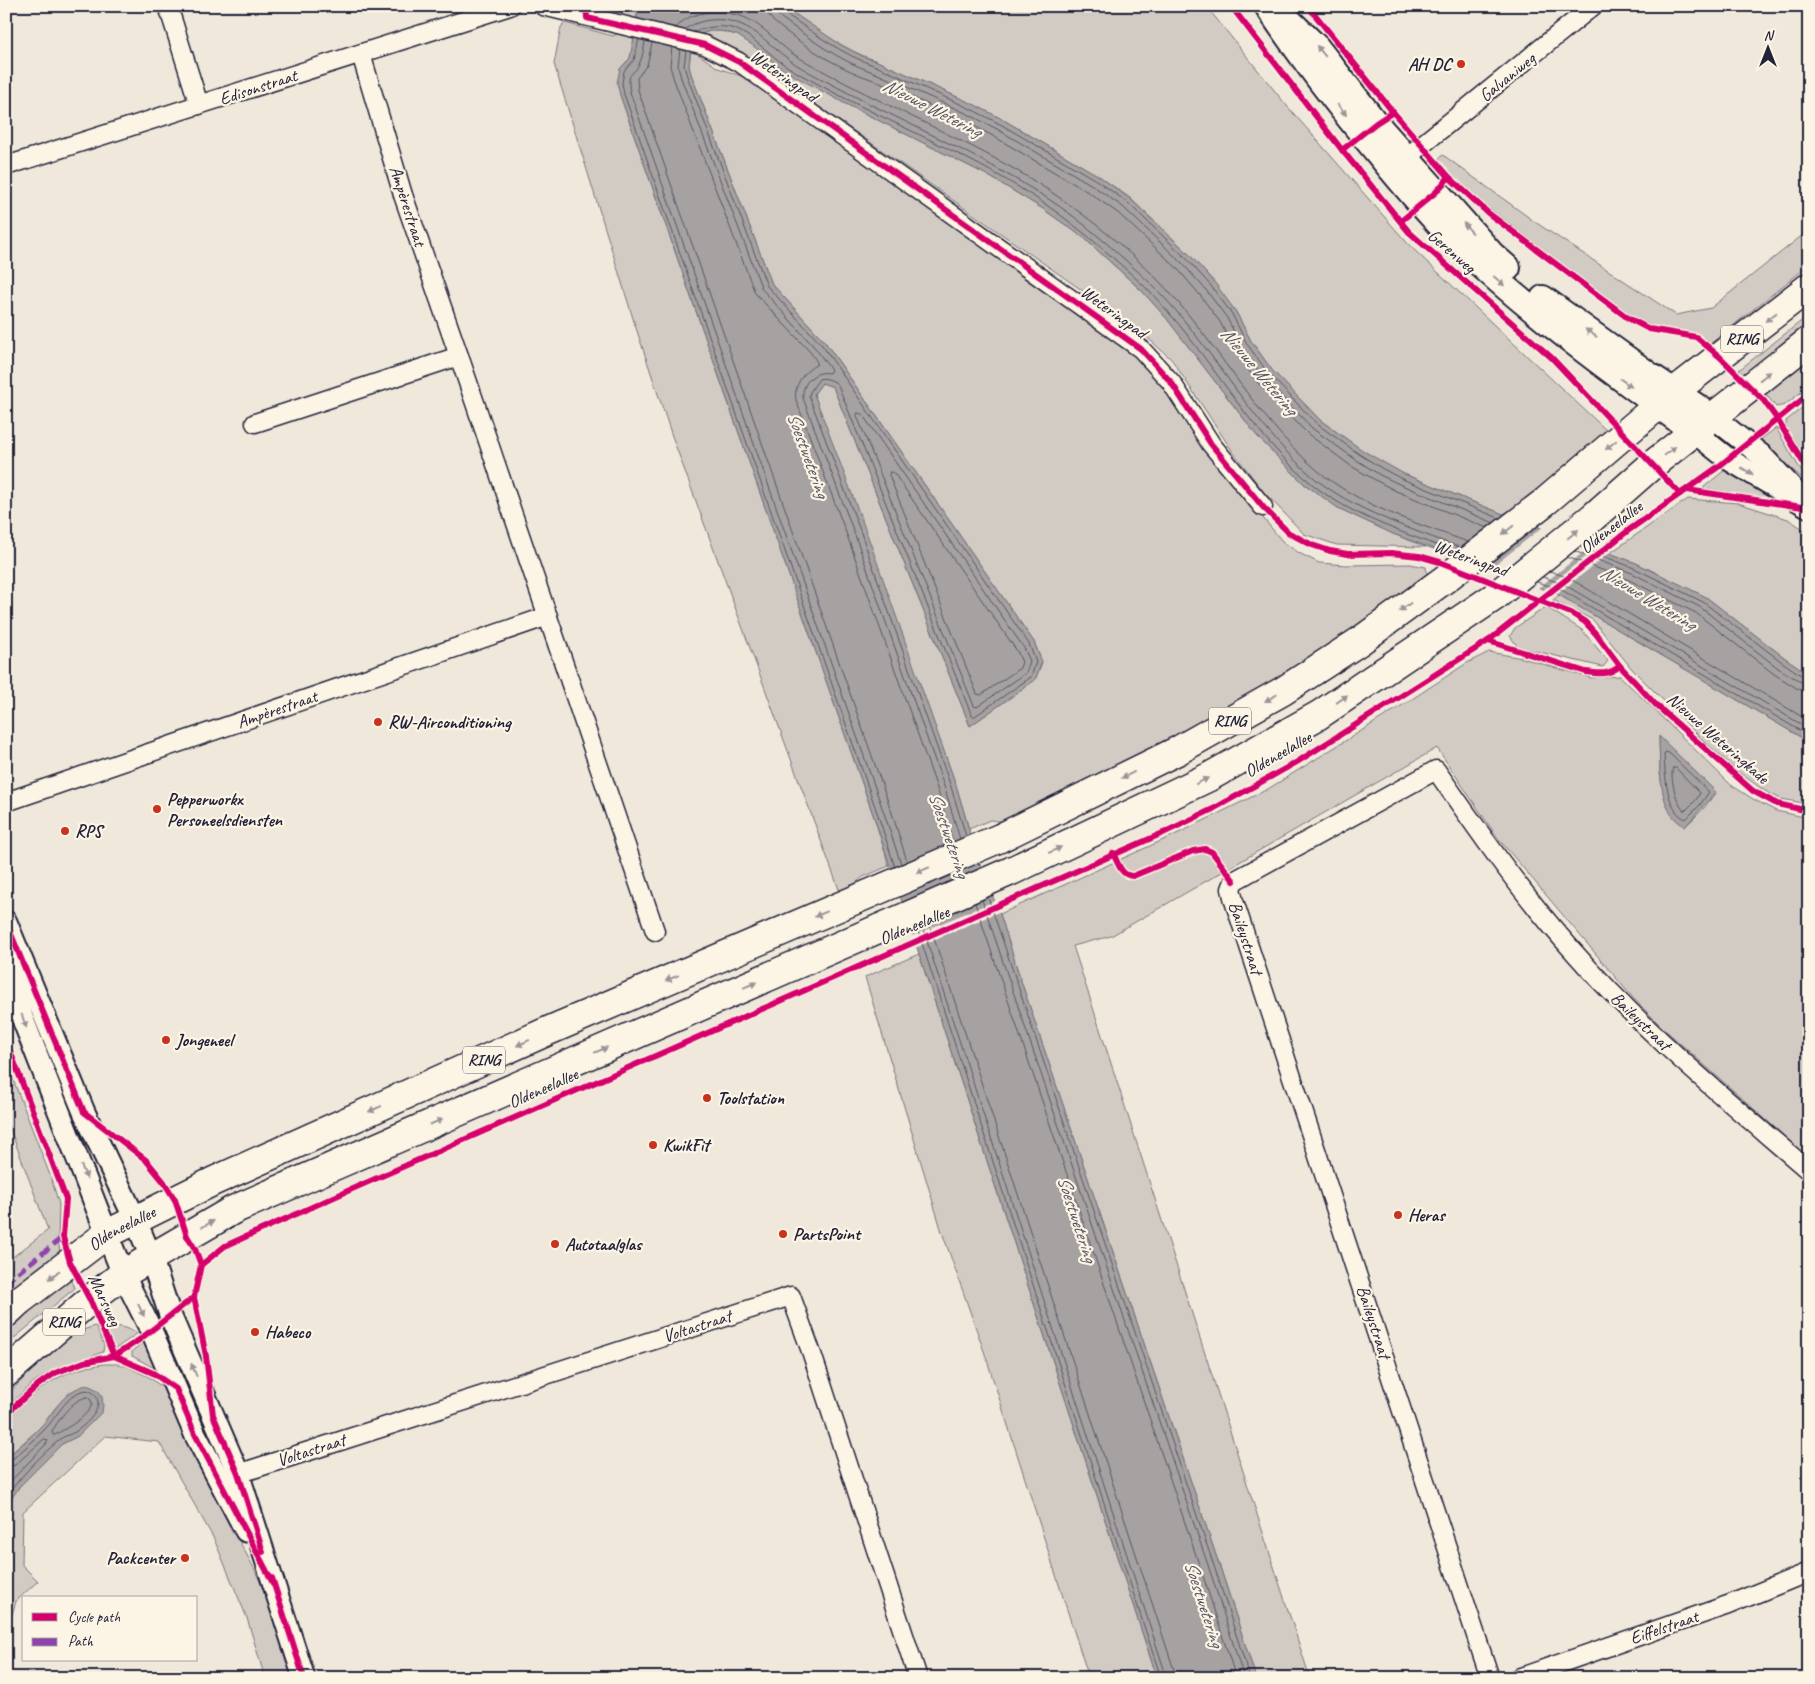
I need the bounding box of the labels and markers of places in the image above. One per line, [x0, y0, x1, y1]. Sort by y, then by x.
place label: AH DC [1408, 53, 1454, 75]
marker: AH DC [1455, 58, 1467, 70]
place label: RW-Airconditioning [388, 711, 513, 733]
marker: RW-Airconditioning [372, 716, 384, 728]
place label: Pepperworkx Personeelsdiensten [167, 788, 283, 831]
marker: Pepperworkx Personeelsdiensten [151, 803, 163, 815]
place label: RPS [75, 820, 105, 842]
marker: RPS [59, 825, 71, 837]
place label: Jongeneel [174, 1029, 236, 1051]
marker: Jongeneel [160, 1034, 172, 1046]
place label: Toolstation [717, 1087, 785, 1109]
marker: Toolstation [701, 1092, 713, 1104]
place label: KwikFit [663, 1134, 712, 1156]
marker: KwikFit [647, 1139, 659, 1151]
place label: Heras [1408, 1204, 1446, 1226]
marker: Heras [1392, 1209, 1404, 1221]
place label: PartsPoint [793, 1223, 862, 1245]
marker: PartsPoint [777, 1228, 789, 1240]
place label: Autotaalglas [565, 1233, 643, 1255]
marker: Autotaalglas [549, 1238, 561, 1250]
place label: Habeco [265, 1321, 312, 1343]
marker: Habeco [249, 1326, 261, 1338]
place label: Packcenter [106, 1547, 178, 1569]
marker: Packcenter [179, 1552, 191, 1564]

